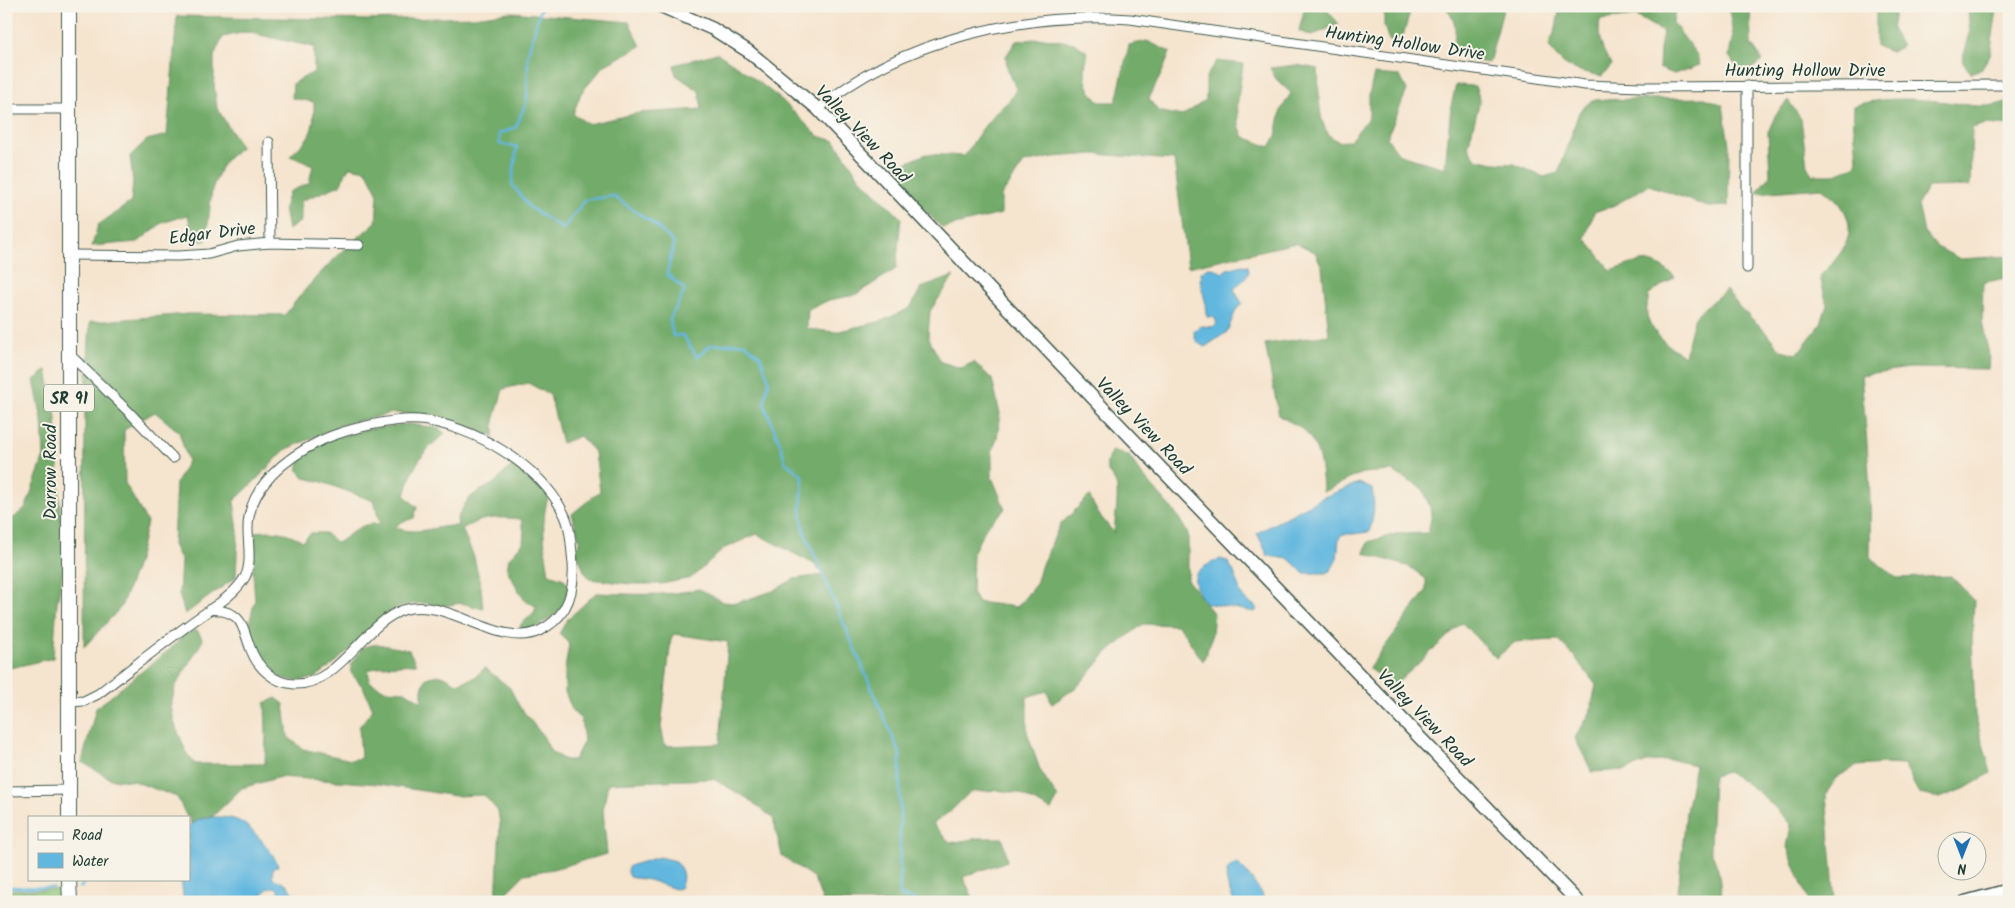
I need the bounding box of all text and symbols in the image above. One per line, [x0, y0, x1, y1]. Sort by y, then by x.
street label: Hunting Hollow Drive [1323, 19, 1487, 70]
street label: Hunting Hollow Drive [1725, 57, 1886, 86]
street label: Valley View Road [807, 79, 918, 192]
street label: Edgar Drive [167, 215, 257, 254]
street label: Valley View Road [1088, 371, 1199, 484]
road number: SR 91 [44, 384, 94, 412]
street label: Darrow Road [37, 423, 66, 520]
street label: Valley View Road [1369, 663, 1480, 776]
legend [28, 816, 190, 880]
text: Road [72, 824, 103, 848]
north arrow [1938, 830, 1988, 880]
text: Water [72, 850, 109, 874]
text: N [1957, 857, 1966, 879]

